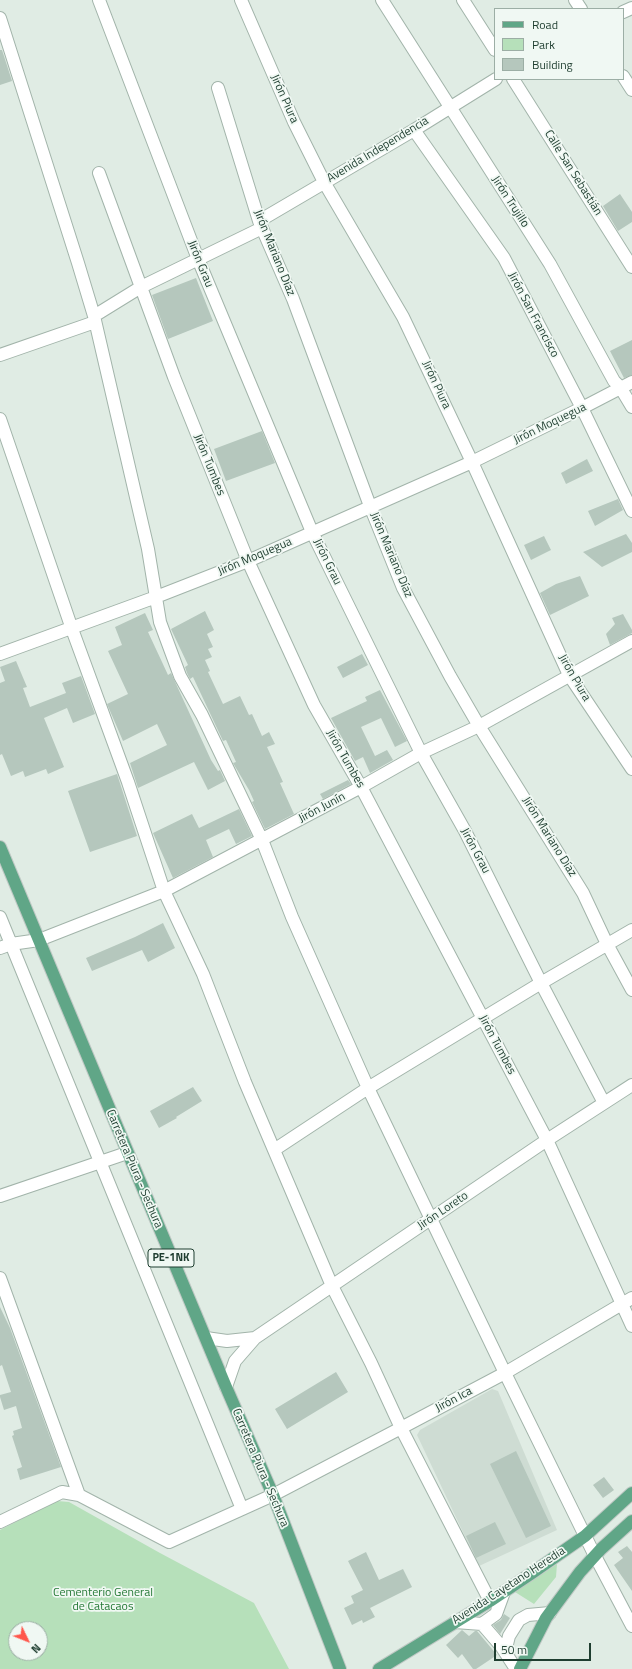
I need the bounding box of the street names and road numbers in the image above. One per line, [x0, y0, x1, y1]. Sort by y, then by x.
street label: Jirón Piura [267, 72, 301, 126]
street label: Avenida Independencia [325, 114, 431, 186]
street label: Calle San Sebastián [541, 128, 605, 218]
street label: Jirón Trujillo [488, 174, 532, 230]
street label: Jirón Mariano Díaz [250, 208, 298, 298]
street label: Jirón Grau [184, 238, 216, 290]
street label: Jirón San Francisco [504, 270, 562, 360]
street label: Jirón Piura [419, 358, 453, 412]
street label: Jirón Moquegua [511, 400, 589, 448]
street label: Jirón Tumbes [190, 432, 228, 498]
street label: Jirón Mariano Díaz [366, 510, 416, 600]
street label: Jirón Moquegua [216, 535, 294, 579]
street label: Jirón Grau [310, 537, 344, 587]
street label: Jirón Piura [555, 652, 593, 704]
street label: Jirón Tumbes [322, 727, 368, 791]
street label: Jirón Junín [296, 790, 348, 826]
street label: Jirón Mariano Díaz [519, 794, 579, 880]
street label: Jirón Grau [457, 826, 493, 876]
street label: Jirón Tumbes [475, 1013, 519, 1077]
street label: Carretera Piura - Sechura [102, 1108, 166, 1230]
street label: Jirón Loreto [415, 1189, 471, 1233]
road number: PE-1NK [148, 1249, 194, 1267]
street label: Jirón Ica [433, 1384, 475, 1416]
street label: Carretera Piura - Sechura [228, 1407, 292, 1529]
street label: Avenida Cayetano Heredia [450, 1544, 568, 1628]

